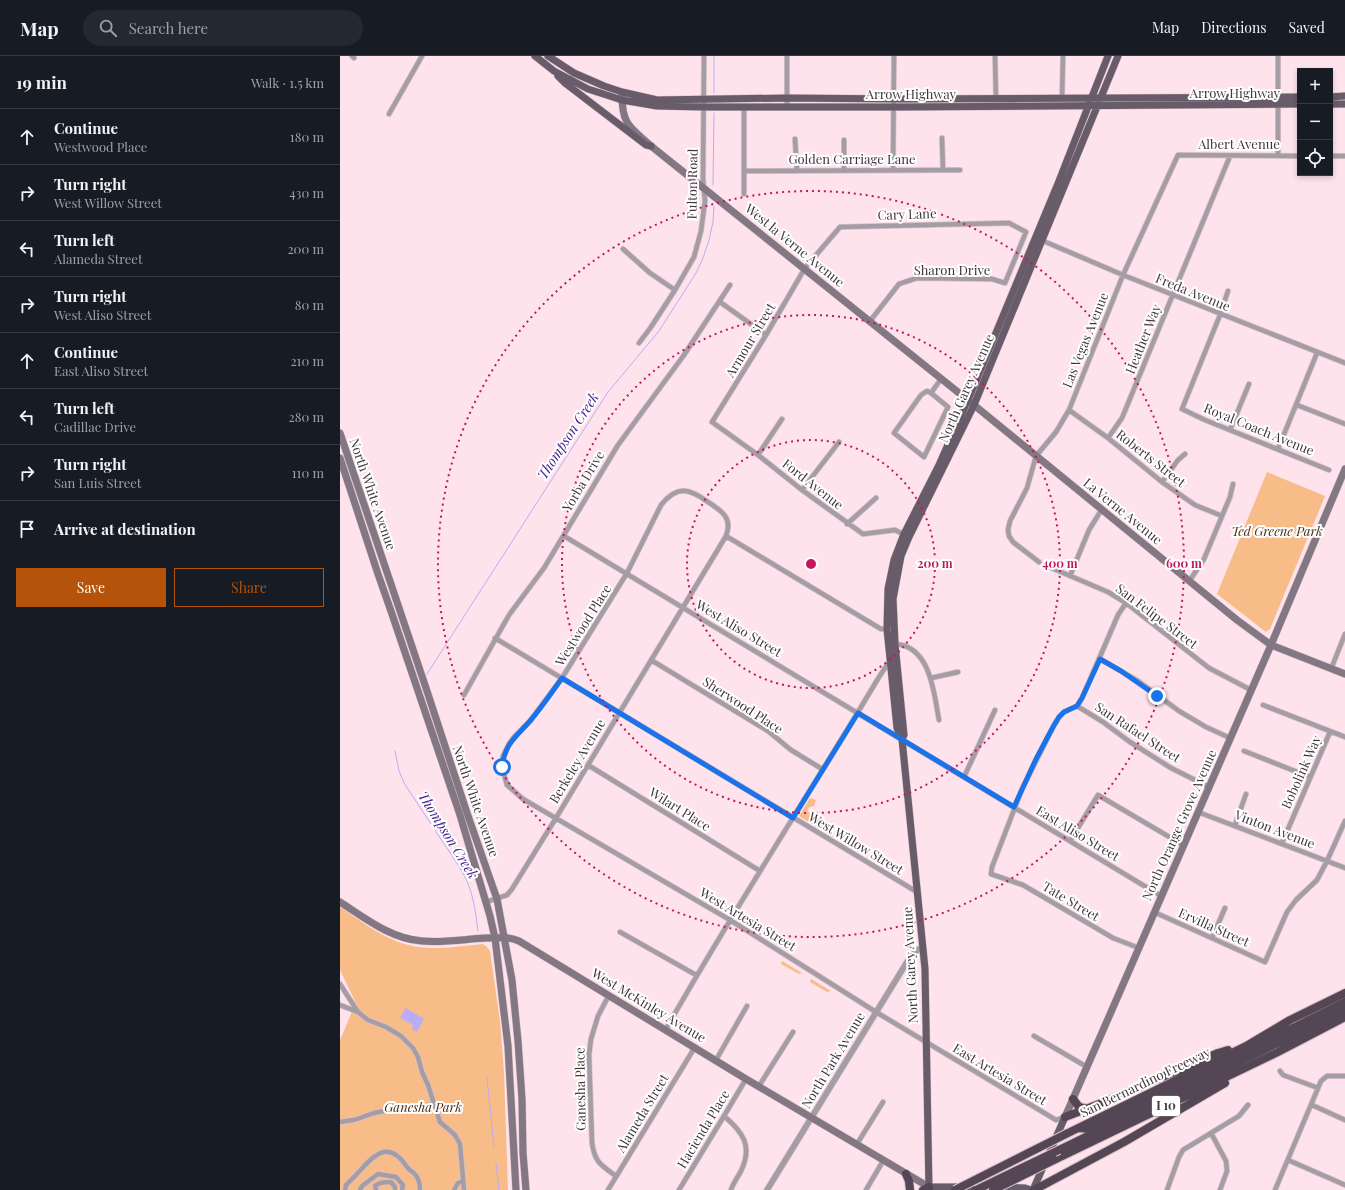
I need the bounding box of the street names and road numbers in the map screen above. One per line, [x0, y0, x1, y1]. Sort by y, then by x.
street label: Arrow Highway [1189, 84, 1281, 101]
street label: Arrow Highway [865, 85, 957, 102]
street label: Albert Avenue [1197, 135, 1280, 152]
street label: Fulton Road [682, 148, 701, 220]
street label: Golden Carriage Lane [788, 150, 916, 167]
street label: West la Verne Avenue [741, 199, 849, 290]
street label: Cary Lane [877, 204, 937, 223]
street label: Sharon Drive [914, 261, 991, 278]
street label: Freda Avenue [1153, 269, 1233, 314]
street label: Las Vegas Avenue [1058, 289, 1112, 390]
street label: Armour Street [720, 299, 779, 381]
street label: Heather Way [1121, 301, 1164, 376]
street label: North Garey Avenue [934, 331, 997, 445]
street label: Royal Coach Avenue [1202, 399, 1317, 459]
street label: Roberts Street [1113, 425, 1190, 490]
street label: North White Avenue [346, 436, 401, 552]
street label: Yorba Drive [557, 447, 608, 515]
street label: Ford Avenue [779, 454, 848, 513]
street label: La Verne Avenue [1080, 474, 1167, 548]
street label: San Felipe Street [1113, 579, 1202, 652]
street label: Westwood Place [550, 580, 615, 670]
street label: West Aliso Street [692, 595, 786, 660]
street label: Sherwood Place [700, 672, 787, 737]
street label: San Rafael Street [1092, 698, 1185, 766]
street label: Berkeley Avenue [545, 715, 609, 806]
street label: Bobolink Way [1277, 732, 1324, 811]
street label: North White Avenue [449, 743, 504, 859]
street label: North Orange Grove Avenue [1138, 746, 1220, 903]
street label: Wilart Place [645, 782, 715, 834]
street label: East Aliso Street [1034, 801, 1123, 864]
street label: Vinton Avenue [1232, 805, 1318, 852]
street label: West Willow Street [805, 807, 907, 878]
street label: Tate Street [1040, 877, 1103, 924]
street label: West Artesia Street [696, 883, 800, 954]
street label: Ervilla Street [1176, 903, 1253, 950]
street label: North Garey Avenue [898, 906, 921, 1024]
street label: West McKinley Avenue [588, 963, 710, 1046]
street label: North Park Avenue [797, 1008, 868, 1111]
street label: East Artesia Street [950, 1039, 1051, 1109]
street label: San Bernardino Freeway [1077, 1042, 1213, 1121]
street label: Ganesha Place [570, 1047, 589, 1131]
street label: Alameda Street [611, 1070, 672, 1156]
street label: Hacienda Place [673, 1086, 733, 1171]
road number: I 10 [1152, 1096, 1180, 1116]

